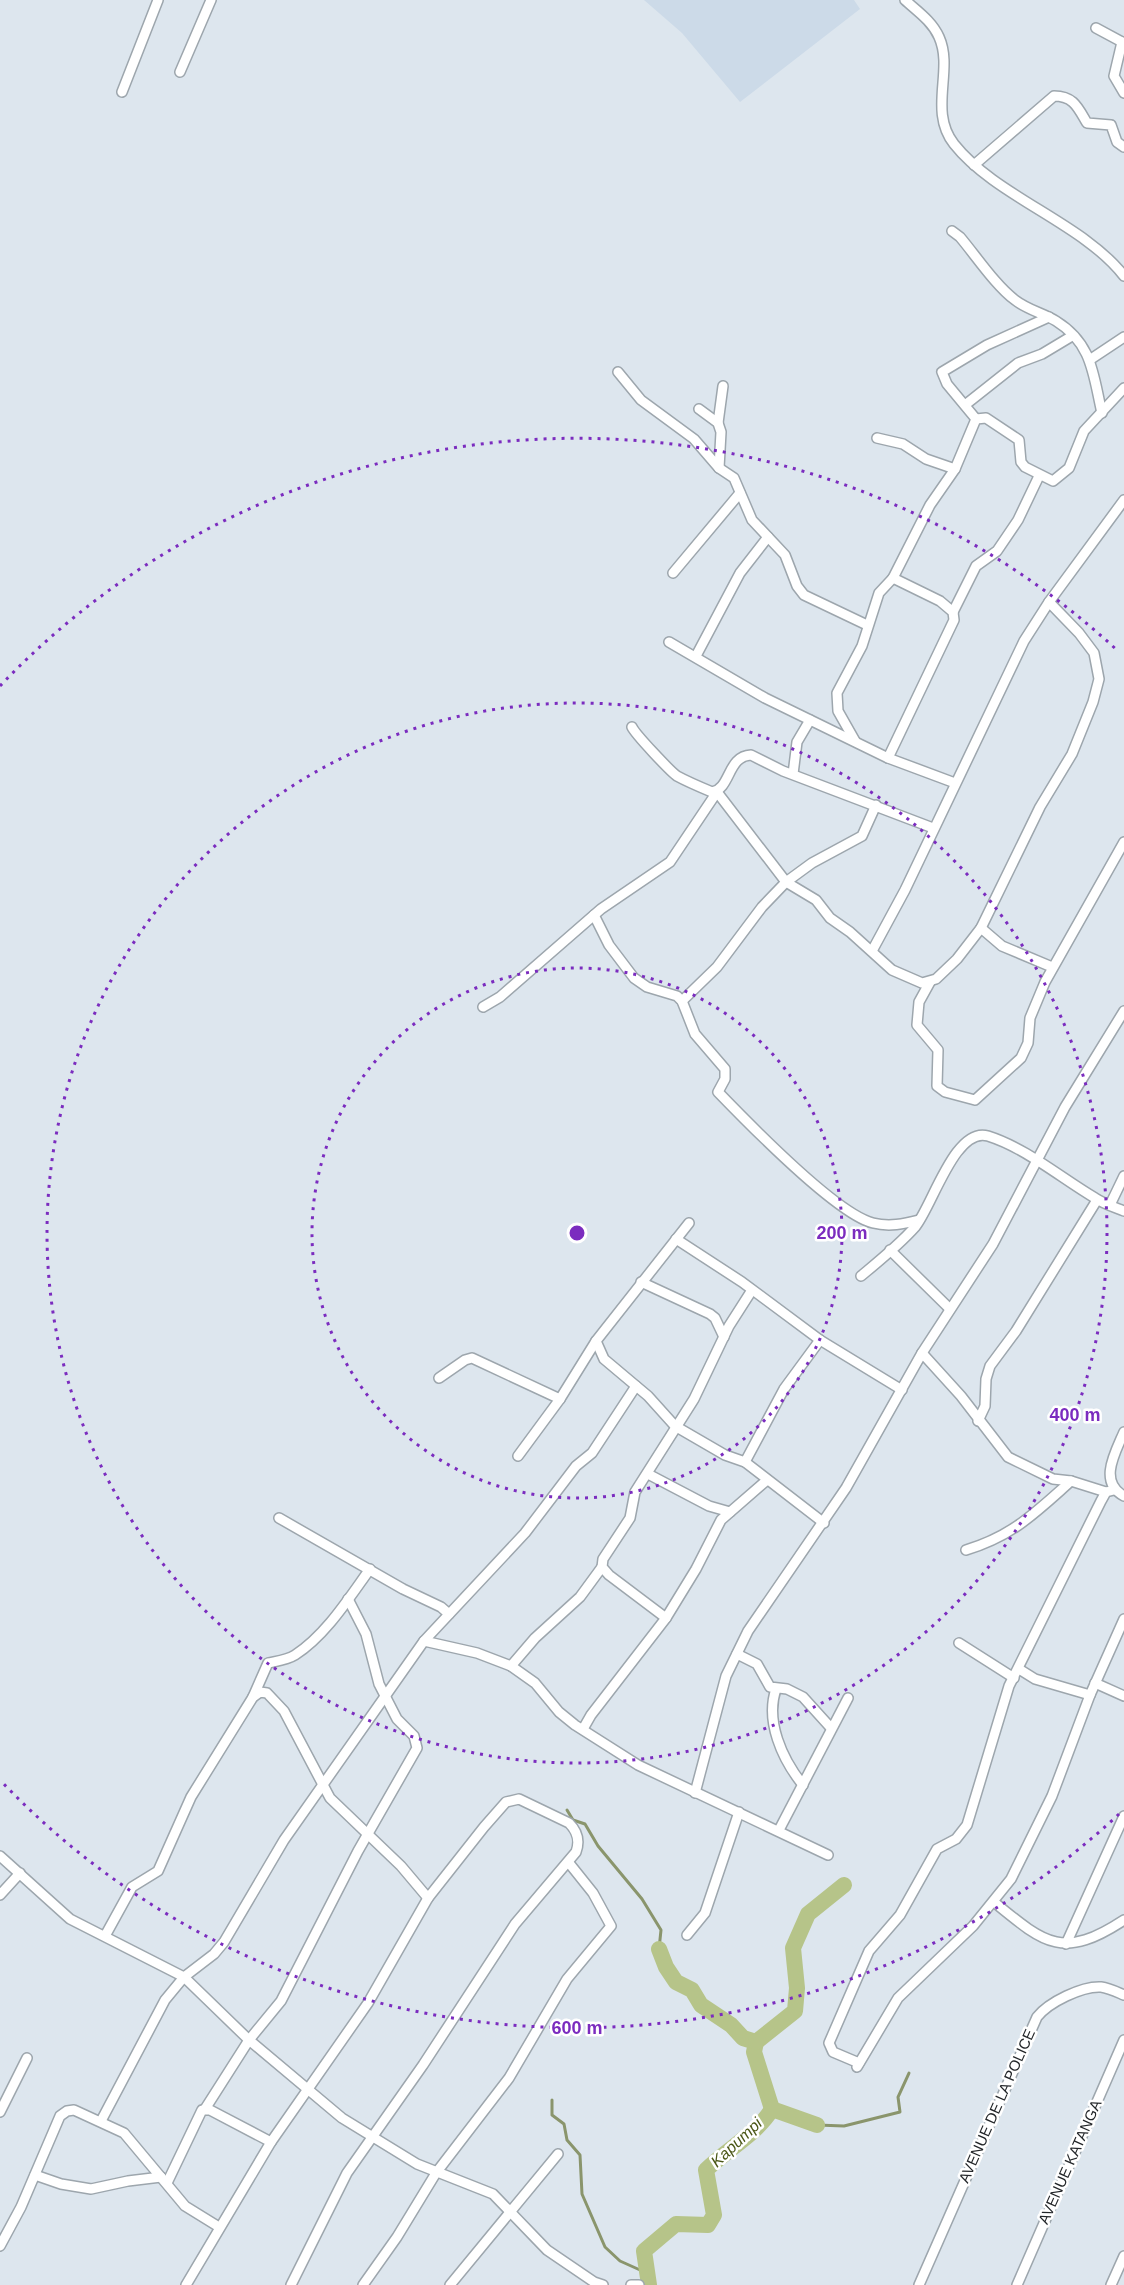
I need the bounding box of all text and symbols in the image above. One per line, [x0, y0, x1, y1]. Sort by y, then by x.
centre of rings [567, 1223, 587, 1243]
text: 200 m [816, 1223, 868, 1243]
text: 400 m [1049, 1405, 1101, 1425]
text: 600 m [551, 2018, 603, 2038]
street label: AVENUE DE LA POLICE [955, 2026, 1038, 2185]
street label: AVENUE KATANGA [1034, 2097, 1105, 2227]
water label: Kapumpi [707, 2114, 766, 2170]

